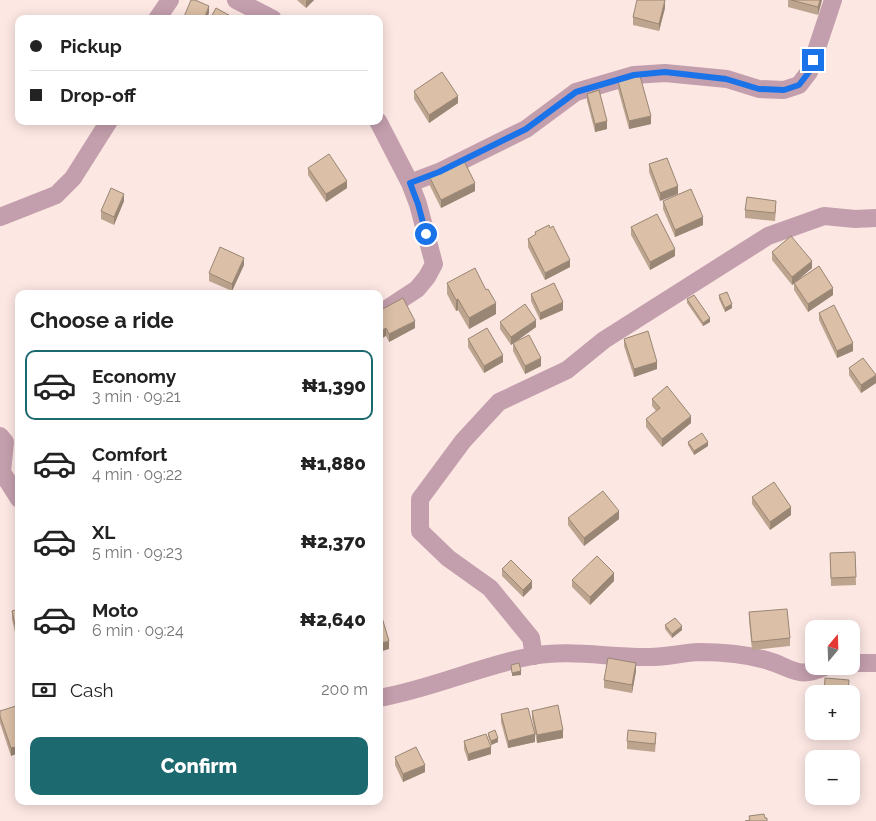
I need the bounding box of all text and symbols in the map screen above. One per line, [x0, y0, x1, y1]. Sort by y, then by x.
text: Pickup [60, 35, 122, 57]
route end [802, 49, 824, 71]
text: Drop-off [60, 84, 136, 106]
route start [415, 223, 437, 245]
text: Choose a ride [30, 307, 174, 333]
icon: car [32, 363, 77, 408]
text: Economy [92, 365, 176, 387]
text: ₦1,390 [301, 374, 366, 396]
text: 3 min · 09:21 [92, 387, 181, 406]
icon: car [32, 441, 77, 486]
text: Comfort [92, 443, 167, 465]
text: ₦1,880 [300, 452, 366, 474]
text: 4 min · 09:22 [92, 465, 182, 484]
icon: car [32, 519, 77, 564]
text: XL [92, 521, 115, 543]
text: ₦2,370 [301, 530, 366, 552]
text: 5 min · 09:23 [92, 543, 183, 562]
icon: car [32, 597, 77, 642]
text: Moto [92, 599, 138, 621]
text: ₦2,640 [300, 608, 366, 630]
north arrow [805, 620, 860, 675]
map controls [805, 620, 860, 805]
text: 6 min · 09:24 [92, 621, 184, 640]
icon: cash [30, 676, 58, 704]
text: Cash [70, 679, 114, 701]
text: 200 m [321, 680, 368, 699]
button: + [805, 685, 860, 740]
button: Confirm [30, 737, 368, 795]
button: − [805, 750, 860, 805]

